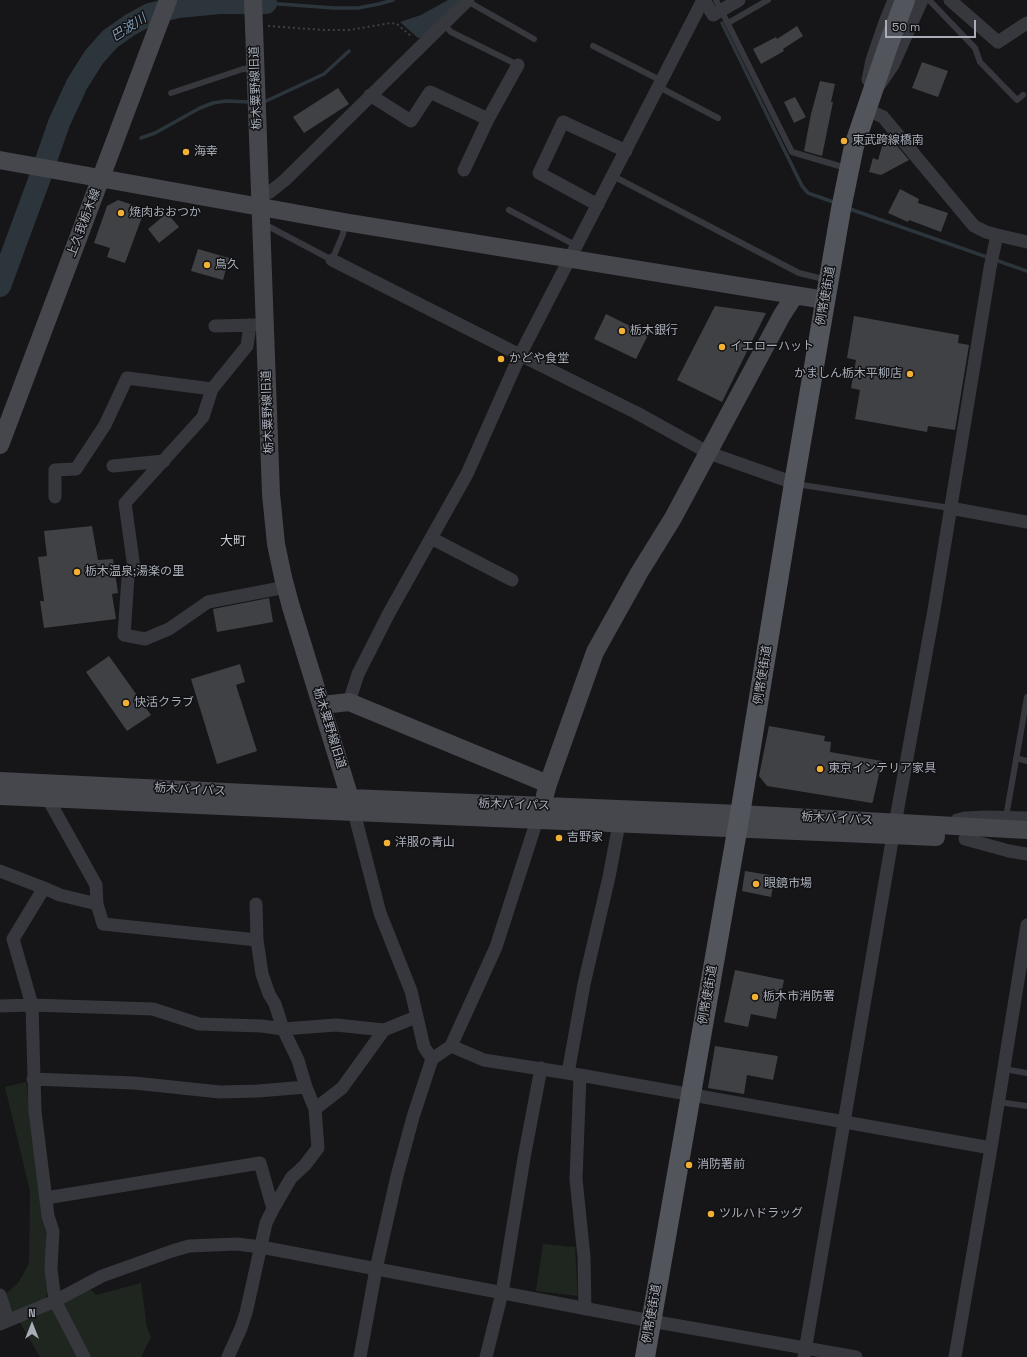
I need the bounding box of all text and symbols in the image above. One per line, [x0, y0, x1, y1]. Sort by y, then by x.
water label: 巴波川 [108, 11, 150, 45]
scale bar [887, 12, 978, 38]
text: 50 m [892, 19, 920, 35]
street label: 栃木粟野線旧道 [247, 46, 265, 130]
place label: 東武跨線橋南 [852, 134, 924, 148]
marker: 東武跨線橋南 [839, 136, 849, 146]
place label: 海幸 [194, 145, 218, 159]
marker: 海幸 [181, 147, 191, 157]
street label: 上久我栃木線 [64, 187, 104, 259]
place label: 焼肉おおつか [129, 206, 201, 220]
marker: 焼肉おおつか [116, 208, 126, 218]
place label: 鳥久 [215, 258, 239, 272]
marker: 鳥久 [202, 260, 212, 270]
street label: 例幣使街道 [814, 265, 838, 327]
place label: 栃木銀行 [630, 324, 678, 338]
marker: 栃木銀行 [617, 326, 627, 336]
place label: イエローハット [730, 340, 814, 354]
marker: イエローハット [717, 342, 727, 352]
place label: かどや食堂 [509, 352, 569, 366]
marker: かどや食堂 [496, 354, 506, 364]
place label: かましん栃木平柳店 [794, 367, 902, 381]
marker: かましん栃木平柳店 [905, 369, 915, 379]
street label: 栃木粟野線旧道 [259, 370, 277, 454]
district label: 大町 [220, 533, 246, 549]
place label: 栃木温泉;湯楽の里 [85, 565, 184, 579]
marker: 栃木温泉;湯楽の里 [72, 567, 82, 577]
street label: 例幣使街道 [751, 644, 775, 706]
street label: 栃木粟野線旧道 [310, 686, 348, 770]
place label: 快活クラブ [134, 696, 194, 710]
marker: 快活クラブ [121, 698, 131, 708]
place label: 東京インテリア家具 [828, 762, 936, 776]
marker: 東京インテリア家具 [815, 764, 825, 774]
street label: 栃木バイパス [154, 781, 226, 799]
street label: 栃木バイパス [478, 797, 550, 813]
street label: 栃木バイパス [801, 810, 873, 828]
place label: 吉野家 [567, 831, 603, 845]
marker: 吉野家 [554, 833, 564, 843]
place label: 洋服の青山 [395, 836, 455, 850]
marker: 洋服の青山 [382, 838, 392, 848]
place label: 眼鏡市場 [764, 877, 812, 891]
marker: 眼鏡市場 [751, 879, 761, 889]
street label: 例幣使街道 [696, 964, 720, 1026]
place label: 栃木市消防署 [763, 990, 835, 1004]
marker: 栃木市消防署 [750, 992, 760, 1002]
place label: 消防署前 [697, 1158, 745, 1172]
marker: 消防署前 [684, 1160, 694, 1170]
place label: ツルハドラッグ [719, 1207, 803, 1221]
marker: ツルハドラッグ [706, 1209, 716, 1219]
street label: 例幣使街道 [640, 1283, 664, 1345]
north arrow [12, 1305, 52, 1345]
text: N [28, 1306, 36, 1320]

